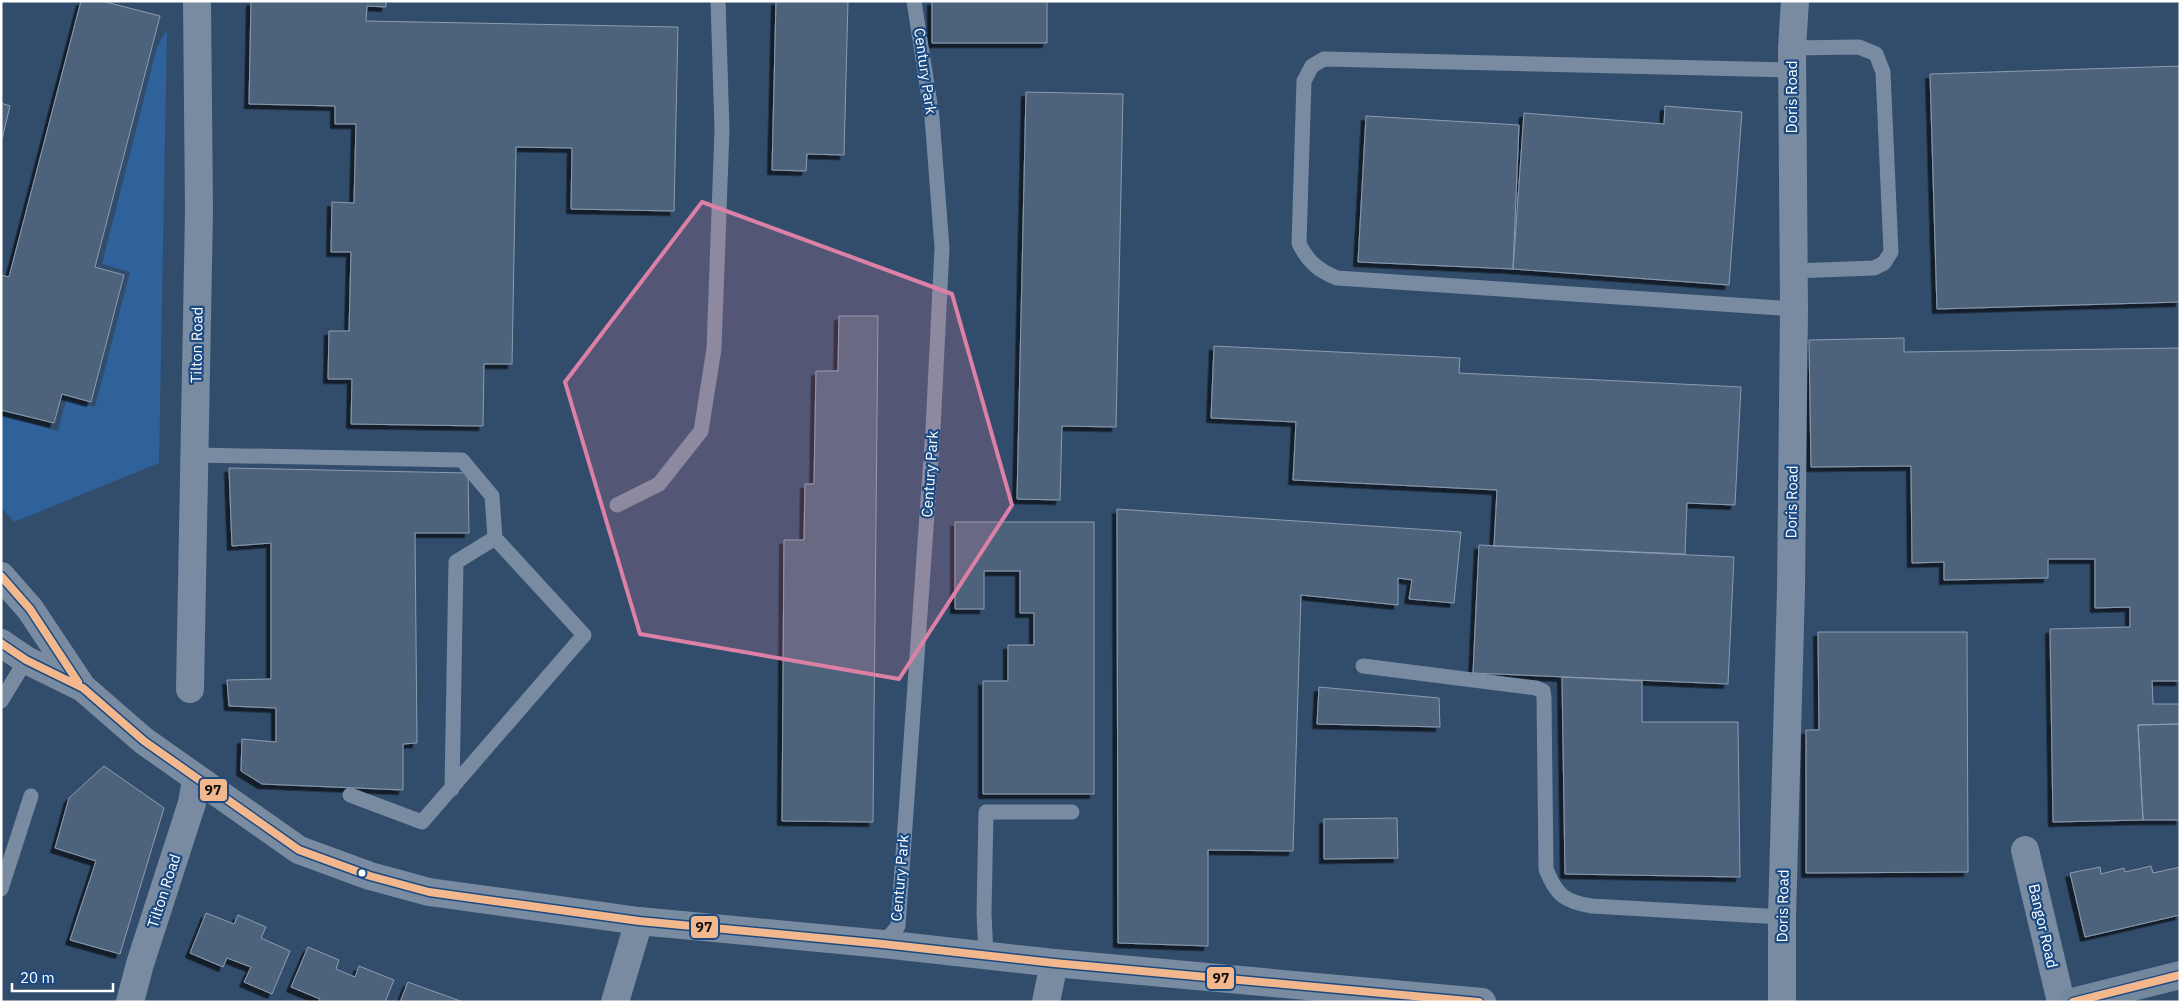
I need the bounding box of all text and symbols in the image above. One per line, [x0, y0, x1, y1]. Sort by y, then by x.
street label: Century Park [910, 27, 941, 115]
street label: Doris Road [1782, 60, 1801, 134]
street label: Tilton Road [186, 307, 207, 383]
street label: Century Park [917, 430, 942, 518]
street label: Doris Road [1781, 465, 1802, 539]
line badge: 97 [199, 778, 228, 802]
text: 97 [205, 781, 221, 799]
street label: Century Park [886, 834, 913, 922]
street label: Tilton Road [143, 852, 184, 930]
unlabelled marker [357, 868, 367, 878]
street label: Doris Road [1772, 869, 1793, 943]
street label: Bangor Road [2025, 882, 2062, 970]
line badge: 97 [690, 915, 719, 939]
text: 97 [696, 918, 712, 936]
scale bar [12, 960, 114, 992]
line badge: 97 [1206, 966, 1235, 990]
text: 20 m [20, 968, 55, 987]
text: 97 [1213, 969, 1229, 987]

